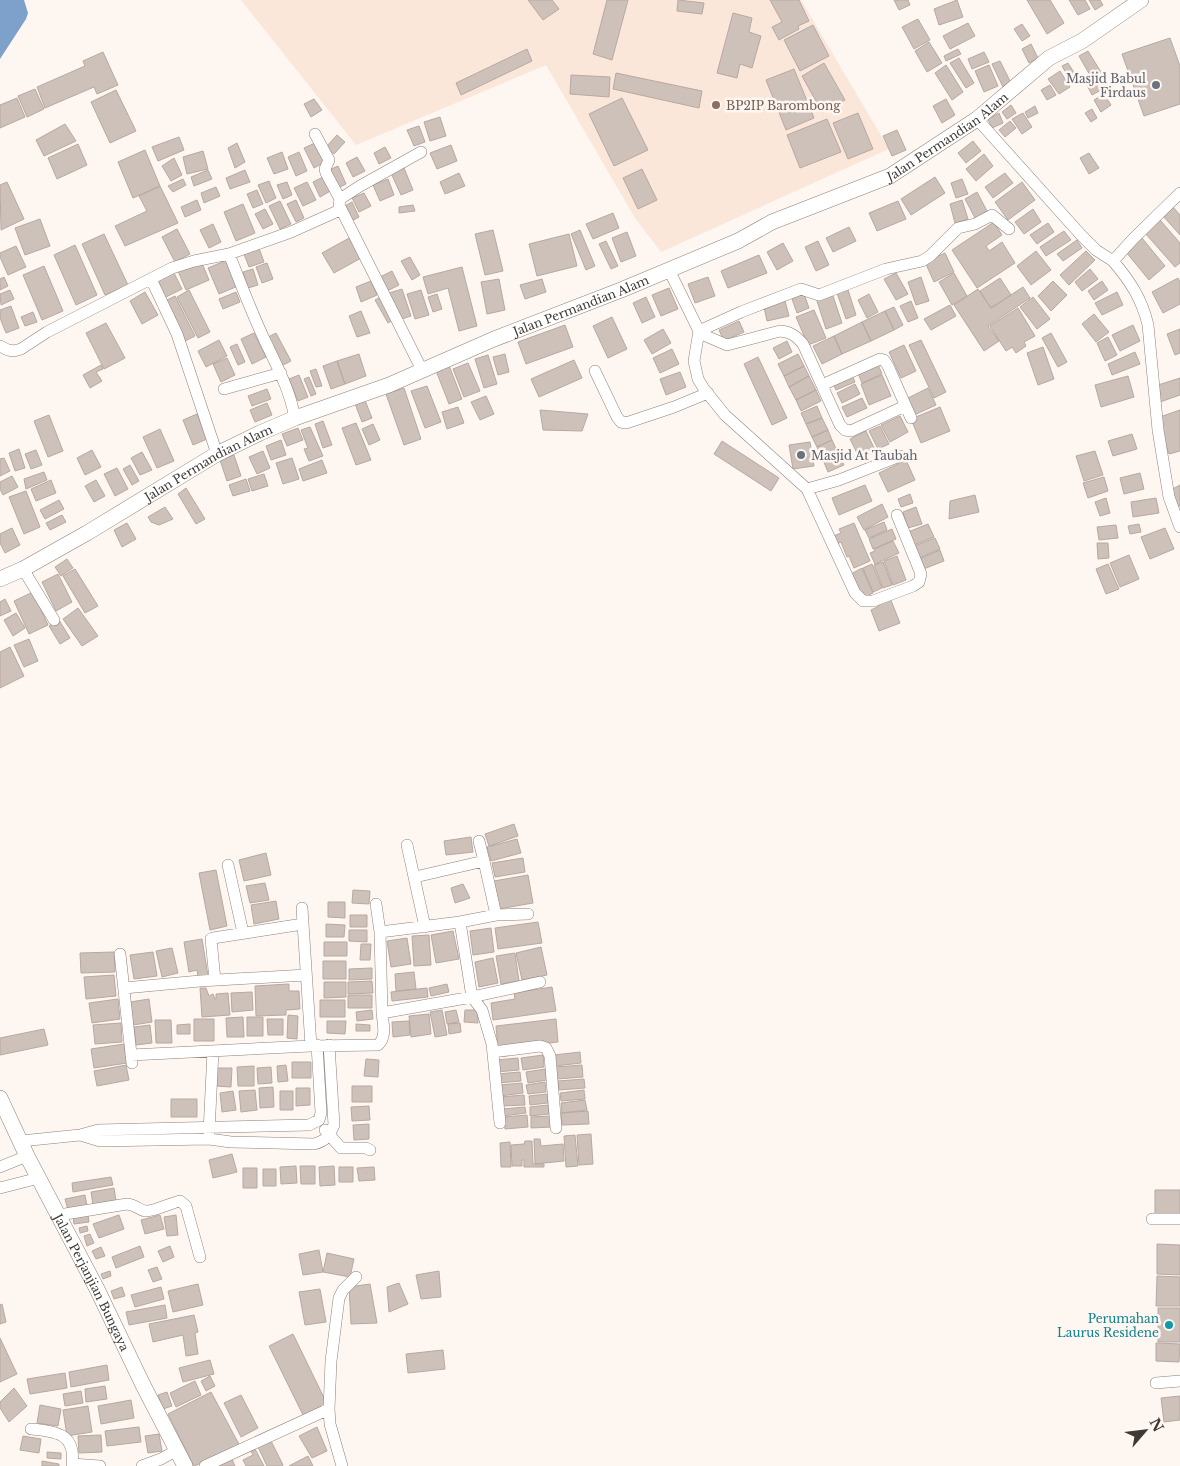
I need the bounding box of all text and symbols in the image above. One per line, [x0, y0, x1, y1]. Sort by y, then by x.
place label: Masjid Babul Firdaus [1066, 71, 1146, 100]
marker: Masjid Babul Firdaus [1150, 79, 1162, 91]
street label: Jalan Permandian Alam [883, 89, 1011, 185]
place label: BP2IP Barombong [726, 98, 841, 113]
marker: BP2IP Barombong [710, 99, 722, 111]
street label: Jalan Permandian Alam [509, 272, 651, 339]
street label: Jalan Permandian Alam [140, 421, 275, 505]
place label: Masjid At Taubah [811, 448, 918, 463]
marker: Masjid At Taubah [795, 449, 807, 461]
street label: Jalan Perjanjian Bungaya [50, 1209, 133, 1354]
place label: Perumahan Laurus Residene [1057, 1311, 1159, 1340]
marker: Perumahan Laurus Residene [1163, 1319, 1175, 1331]
north arrow [1120, 1406, 1170, 1456]
text: N [1145, 1415, 1168, 1435]

